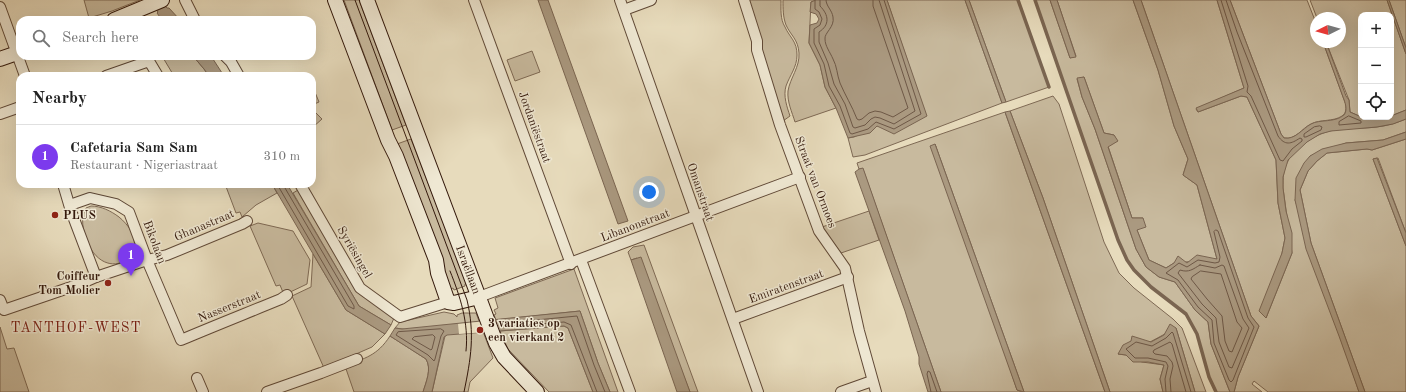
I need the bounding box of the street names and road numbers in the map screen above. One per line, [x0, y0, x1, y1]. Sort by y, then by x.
street label: Jordaniëstraat [516, 90, 553, 165]
street label: Straat van Ormoes [792, 135, 838, 230]
street label: Omanstraat [684, 162, 716, 223]
street label: Libanonstraat [599, 207, 671, 245]
street label: Ghanastraat [173, 208, 236, 244]
street label: Bikolaan [140, 219, 168, 266]
street label: Syriësingel [335, 225, 374, 280]
street label: Israëllaan [453, 244, 482, 296]
street label: Emiratenstraat [747, 268, 825, 306]
street label: Nasserstraat [196, 289, 262, 325]

